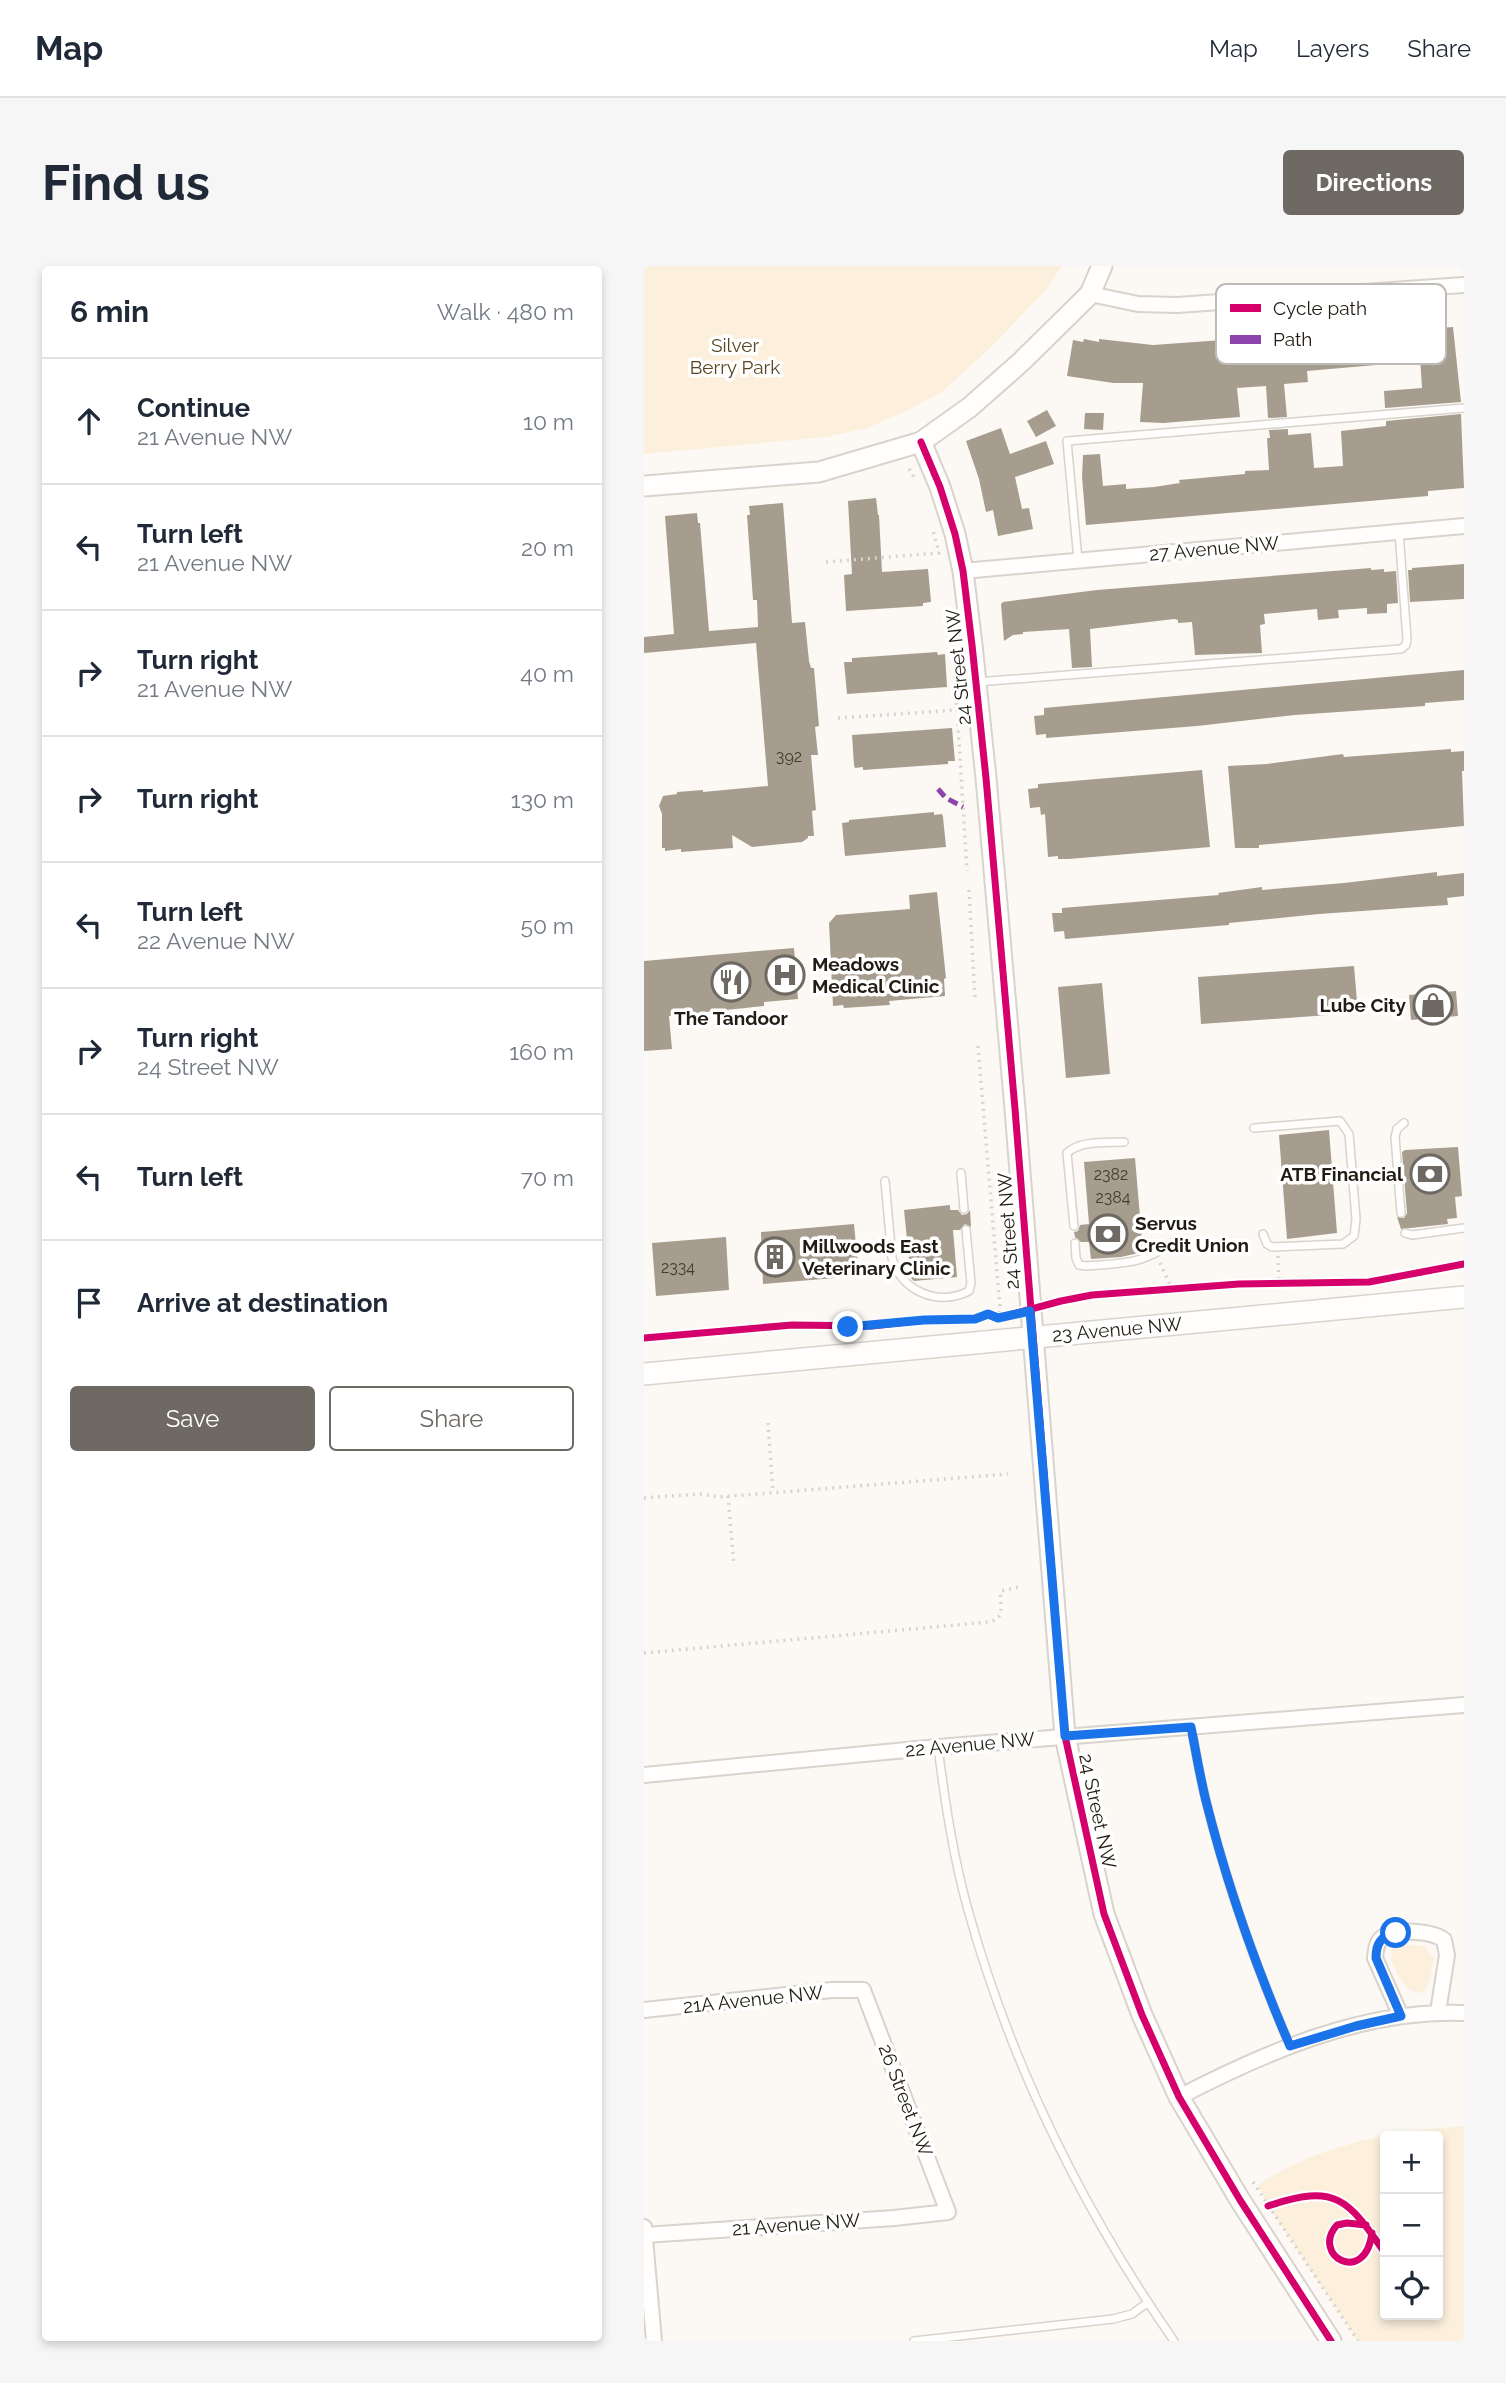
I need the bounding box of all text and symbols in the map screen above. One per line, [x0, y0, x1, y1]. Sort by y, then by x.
text: Map [35, 29, 103, 68]
text: Map [1209, 34, 1258, 63]
text: Layers [1296, 34, 1369, 63]
text: Share [1407, 34, 1471, 63]
button: Directions [1283, 150, 1464, 215]
text: Find us [42, 154, 210, 211]
legend [1216, 284, 1446, 364]
text: 6 min [70, 294, 149, 329]
text: Cycle path [1273, 297, 1367, 319]
text: Walk · 480 m [437, 298, 574, 325]
text: Path [1273, 328, 1312, 350]
park label: Silver Berry Park [690, 334, 780, 378]
text: Continue [137, 393, 250, 423]
icon: ahead [70, 402, 108, 440]
text: 10 m [523, 408, 574, 435]
text: 21 Avenue NW [137, 423, 292, 450]
text: Turn left [137, 519, 243, 549]
icon: left [70, 528, 108, 566]
street label: 27 Avenue NW [1148, 531, 1280, 565]
text: 20 m [521, 534, 574, 561]
text: 21 Avenue NW [137, 549, 292, 576]
street label: 24 Street NW [941, 607, 975, 726]
text: Turn right [137, 645, 258, 675]
icon: right [70, 654, 108, 692]
text: 40 m [520, 660, 574, 687]
text: 21 Avenue NW [137, 675, 292, 702]
house number: 392 [776, 747, 802, 766]
icon: right [70, 780, 108, 818]
text: Turn right [137, 784, 258, 814]
text: 130 m [511, 786, 574, 813]
text: Turn left [137, 897, 243, 927]
icon: left [70, 906, 108, 944]
text: 50 m [520, 912, 574, 939]
text: 22 Avenue NW [137, 927, 295, 954]
place label: Meadows Medical Clinic [812, 953, 940, 997]
hospital icon: Meadows Medical Clinic [764, 954, 806, 996]
restaurant icon: The Tandoor [710, 961, 752, 1003]
shop icon: Lube City [1412, 984, 1454, 1026]
place label: Lube City [1320, 994, 1407, 1016]
place label: The Tandoor [674, 1007, 789, 1029]
text: Turn right [137, 1023, 258, 1053]
icon: right [70, 1032, 108, 1070]
text: 160 m [509, 1038, 574, 1065]
text: 24 Street NW [137, 1053, 279, 1080]
bank icon: ATB Financial [1409, 1153, 1451, 1195]
icon: left [70, 1158, 108, 1196]
text: Turn left [137, 1162, 243, 1192]
place label: ATB Financial [1280, 1163, 1404, 1185]
text: 70 m [521, 1164, 574, 1191]
house number: 2382 [1094, 1165, 1128, 1184]
street label: 24 Street NW [993, 1172, 1023, 1290]
house number: 2384 [1095, 1188, 1131, 1207]
place label: Servus Credit Union [1135, 1212, 1249, 1256]
bank icon: Servus Credit Union [1087, 1213, 1129, 1255]
place label: Millwoods East Veterinary Clinic [802, 1235, 951, 1279]
building icon: Millwoods East Veterinary Clinic [754, 1236, 796, 1278]
house number: 2334 [661, 1258, 695, 1277]
icon: arrive [70, 1284, 108, 1322]
text: Arrive at destination [137, 1288, 388, 1318]
route end [832, 1311, 863, 1342]
street label: 23 Avenue NW [1051, 1312, 1183, 1346]
button: Save [70, 1386, 315, 1451]
button: Share [329, 1386, 574, 1451]
street label: 22 Avenue NW [904, 1727, 1036, 1761]
street label: 24 Street NW [1075, 1751, 1121, 1871]
route start [1380, 1917, 1411, 1948]
street label: 21A Avenue NW [682, 1981, 824, 2017]
street label: 26 Street NW [875, 2041, 938, 2159]
map controls [1380, 2131, 1443, 2320]
button: + [1380, 2131, 1443, 2194]
button: − [1380, 2194, 1443, 2257]
street label: 21 Avenue NW [731, 2209, 861, 2239]
button: locate [1380, 2257, 1443, 2320]

